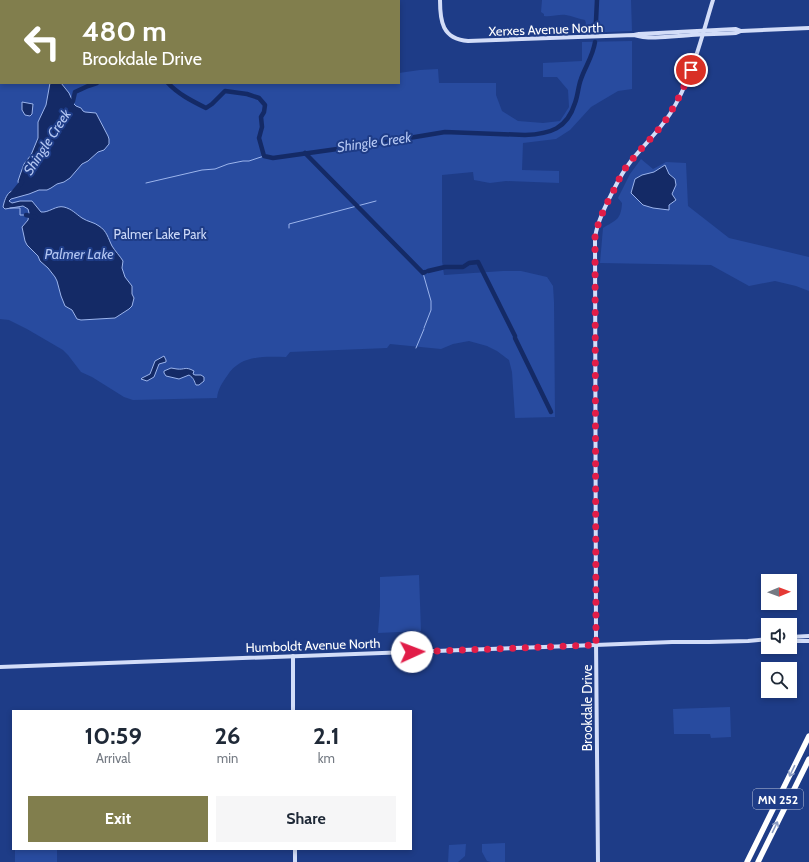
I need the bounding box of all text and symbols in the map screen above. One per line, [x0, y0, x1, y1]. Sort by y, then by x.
text: 480 m [82, 14, 167, 48]
icon: left [16, 16, 68, 68]
street label: Xerxes Avenue North [488, 19, 604, 39]
text: Brookdale Drive [82, 48, 202, 70]
pin [674, 53, 708, 87]
icon: arrive [680, 59, 702, 81]
water label: Shingle Creek [19, 105, 75, 178]
water label: Shingle Creek [336, 128, 413, 156]
park label: Palmer Lake Park [114, 226, 207, 242]
water label: Palmer Lake [44, 245, 114, 263]
north arrow [761, 574, 797, 610]
map controls [761, 574, 797, 698]
button: sound [761, 618, 797, 654]
position arrow [391, 631, 433, 673]
street label: Humboldt Avenue North [245, 635, 381, 655]
button: search [761, 662, 797, 698]
street label: Brookdale Drive [579, 664, 595, 751]
text: 10:59 [84, 721, 142, 750]
text: 26 [214, 721, 241, 750]
text: 2.1 [313, 721, 340, 750]
text: Arrival [96, 750, 131, 766]
text: min [217, 750, 238, 766]
text: km [318, 750, 335, 766]
one-way arrow [788, 765, 795, 777]
road number: MN 252 [753, 789, 803, 809]
button: Exit [28, 796, 208, 842]
button: Share [216, 796, 396, 842]
one-way arrow [772, 821, 780, 833]

